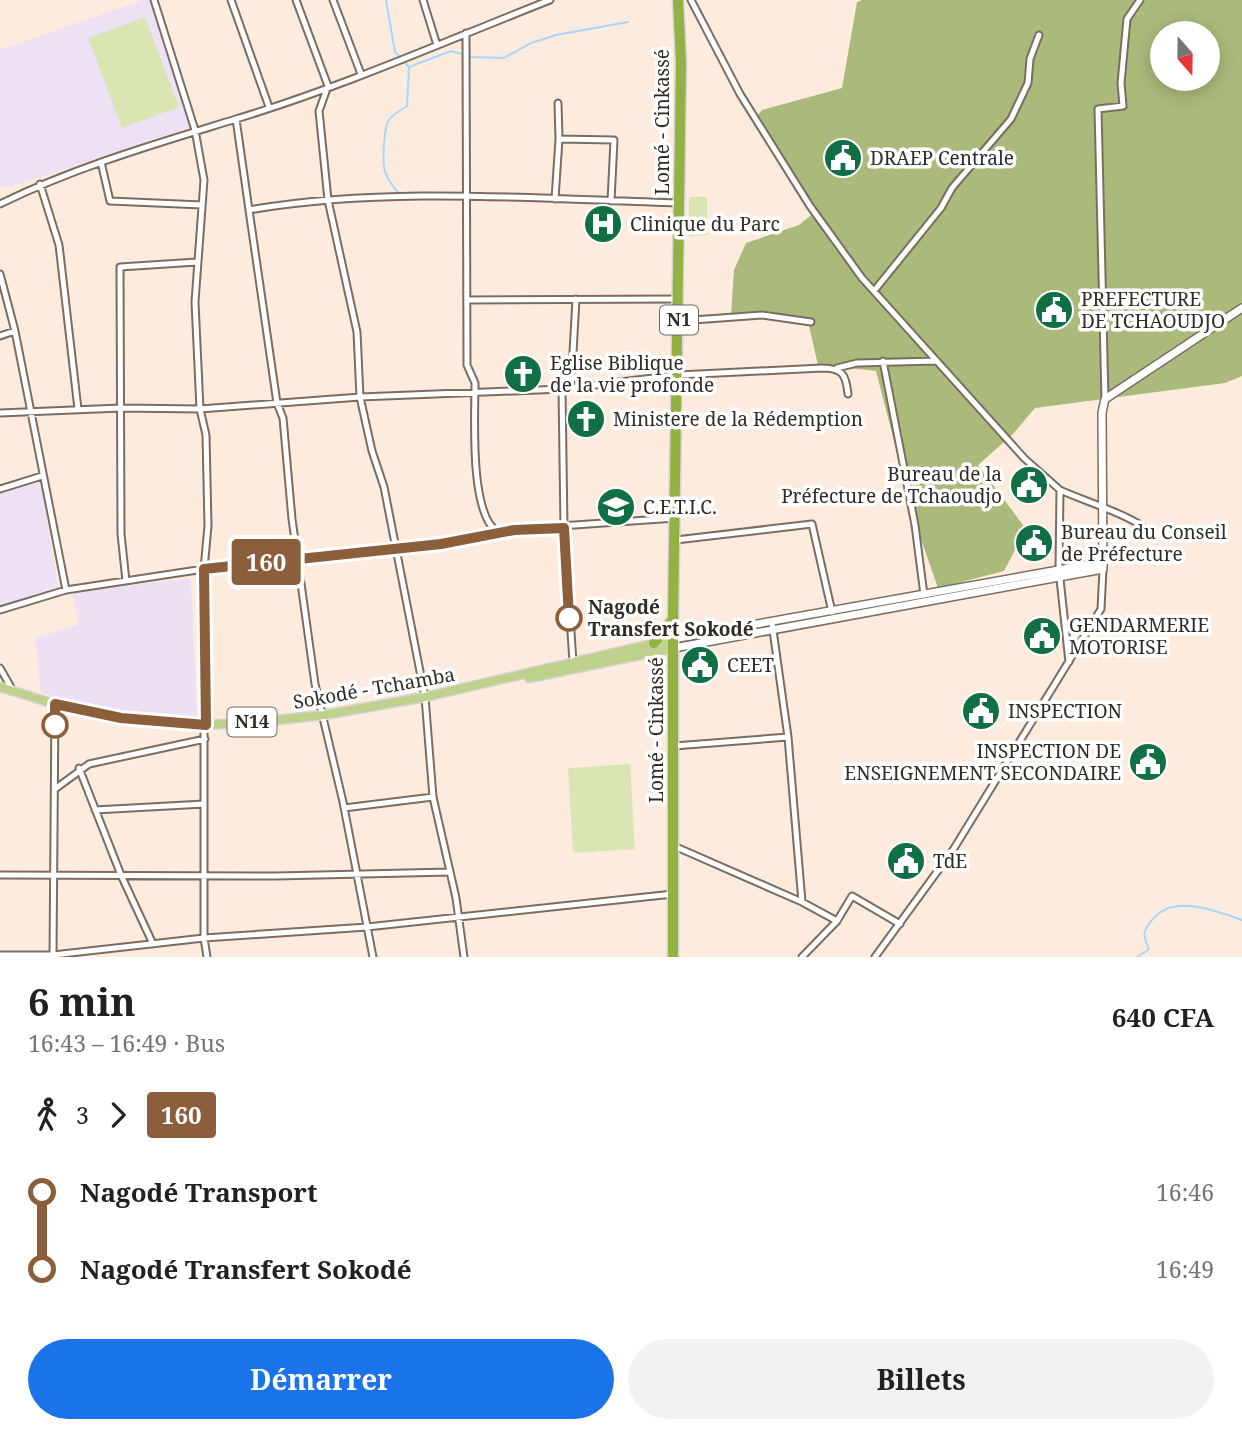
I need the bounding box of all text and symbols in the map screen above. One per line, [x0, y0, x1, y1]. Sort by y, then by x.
north arrow [1150, 21, 1220, 91]
map controls [1150, 21, 1220, 91]
street label: Lomé - Cinkassé [649, 49, 675, 195]
public building icon: DRAEP Centrale [822, 137, 864, 179]
place label: DRAEP Centrale [870, 145, 1014, 171]
hospital icon: Clinique du Parc [582, 203, 624, 245]
place label: Clinique du Parc [630, 211, 780, 237]
place label: PREFECTURE DE TCHAOUDJO [1081, 286, 1225, 334]
public building icon: PREFECTURE DE TCHAOUDJO [1033, 289, 1075, 331]
road number: N1 [660, 306, 698, 334]
place label: Eglise Biblique de la vie profonde [550, 350, 714, 398]
church icon: Eglise Biblique de la vie profonde [502, 353, 544, 395]
church icon: Ministere de la Rédemption [565, 398, 607, 440]
place label: Ministere de la Rédemption [613, 406, 863, 432]
place label: Bureau de la Préfecture de Tchaoudjo [781, 461, 1002, 509]
public building icon: Bureau de la Préfecture de Tchaoudjo [1008, 464, 1050, 506]
school or university icon: C.E.T.I.C. [595, 486, 637, 528]
place label: C.E.T.I.C. [643, 494, 717, 520]
place label: Bureau du Conseil de Préfecture [1061, 519, 1227, 567]
public building icon: Bureau du Conseil de Préfecture [1013, 522, 1055, 564]
line badge: 160 [226, 539, 306, 585]
text: 160 [246, 545, 286, 578]
place label: Nagodé Transfert Sokodé [588, 594, 754, 642]
marker: Nagodé Transfert Sokodé [556, 605, 582, 631]
place label: GENDARMERIE MOTORISE [1069, 612, 1209, 660]
public building icon: GENDARMERIE MOTORISE [1021, 615, 1063, 657]
public building icon: CEET [679, 644, 721, 686]
place label: CEET [727, 652, 774, 678]
street label: Lomé - Cinkassé [643, 657, 669, 803]
street label: Sokodé - Tchamba [291, 661, 457, 715]
public building icon: INSPECTION [960, 690, 1002, 732]
place label: INSPECTION [1008, 698, 1122, 724]
road number: N14 [228, 708, 276, 736]
unlabelled marker [42, 712, 68, 738]
place label: INSPECTION DE ENSEIGNEMENT SECONDAIRE [844, 738, 1121, 786]
public building icon: INSPECTION DE ENSEIGNEMENT SECONDAIRE [1127, 741, 1169, 783]
public building icon: TdE [885, 840, 927, 882]
place label: TdE [933, 848, 967, 874]
text: 6 min [28, 975, 136, 1027]
text: 640 CFA [1112, 999, 1214, 1035]
text: 16:43 – 16:49 · Bus [28, 1027, 225, 1059]
icon: walk [28, 1096, 66, 1134]
icon: forward [99, 1096, 137, 1134]
text: 160 [161, 1098, 202, 1131]
text: 3 [76, 1099, 89, 1131]
text: Nagodé Transport [80, 1174, 317, 1210]
text: 16:46 [1156, 1176, 1214, 1208]
text: Nagodé Transfert Sokodé [80, 1251, 412, 1287]
text: 16:49 [1156, 1253, 1214, 1285]
button: Démarrer [28, 1339, 614, 1419]
button: Billets [628, 1339, 1214, 1419]

